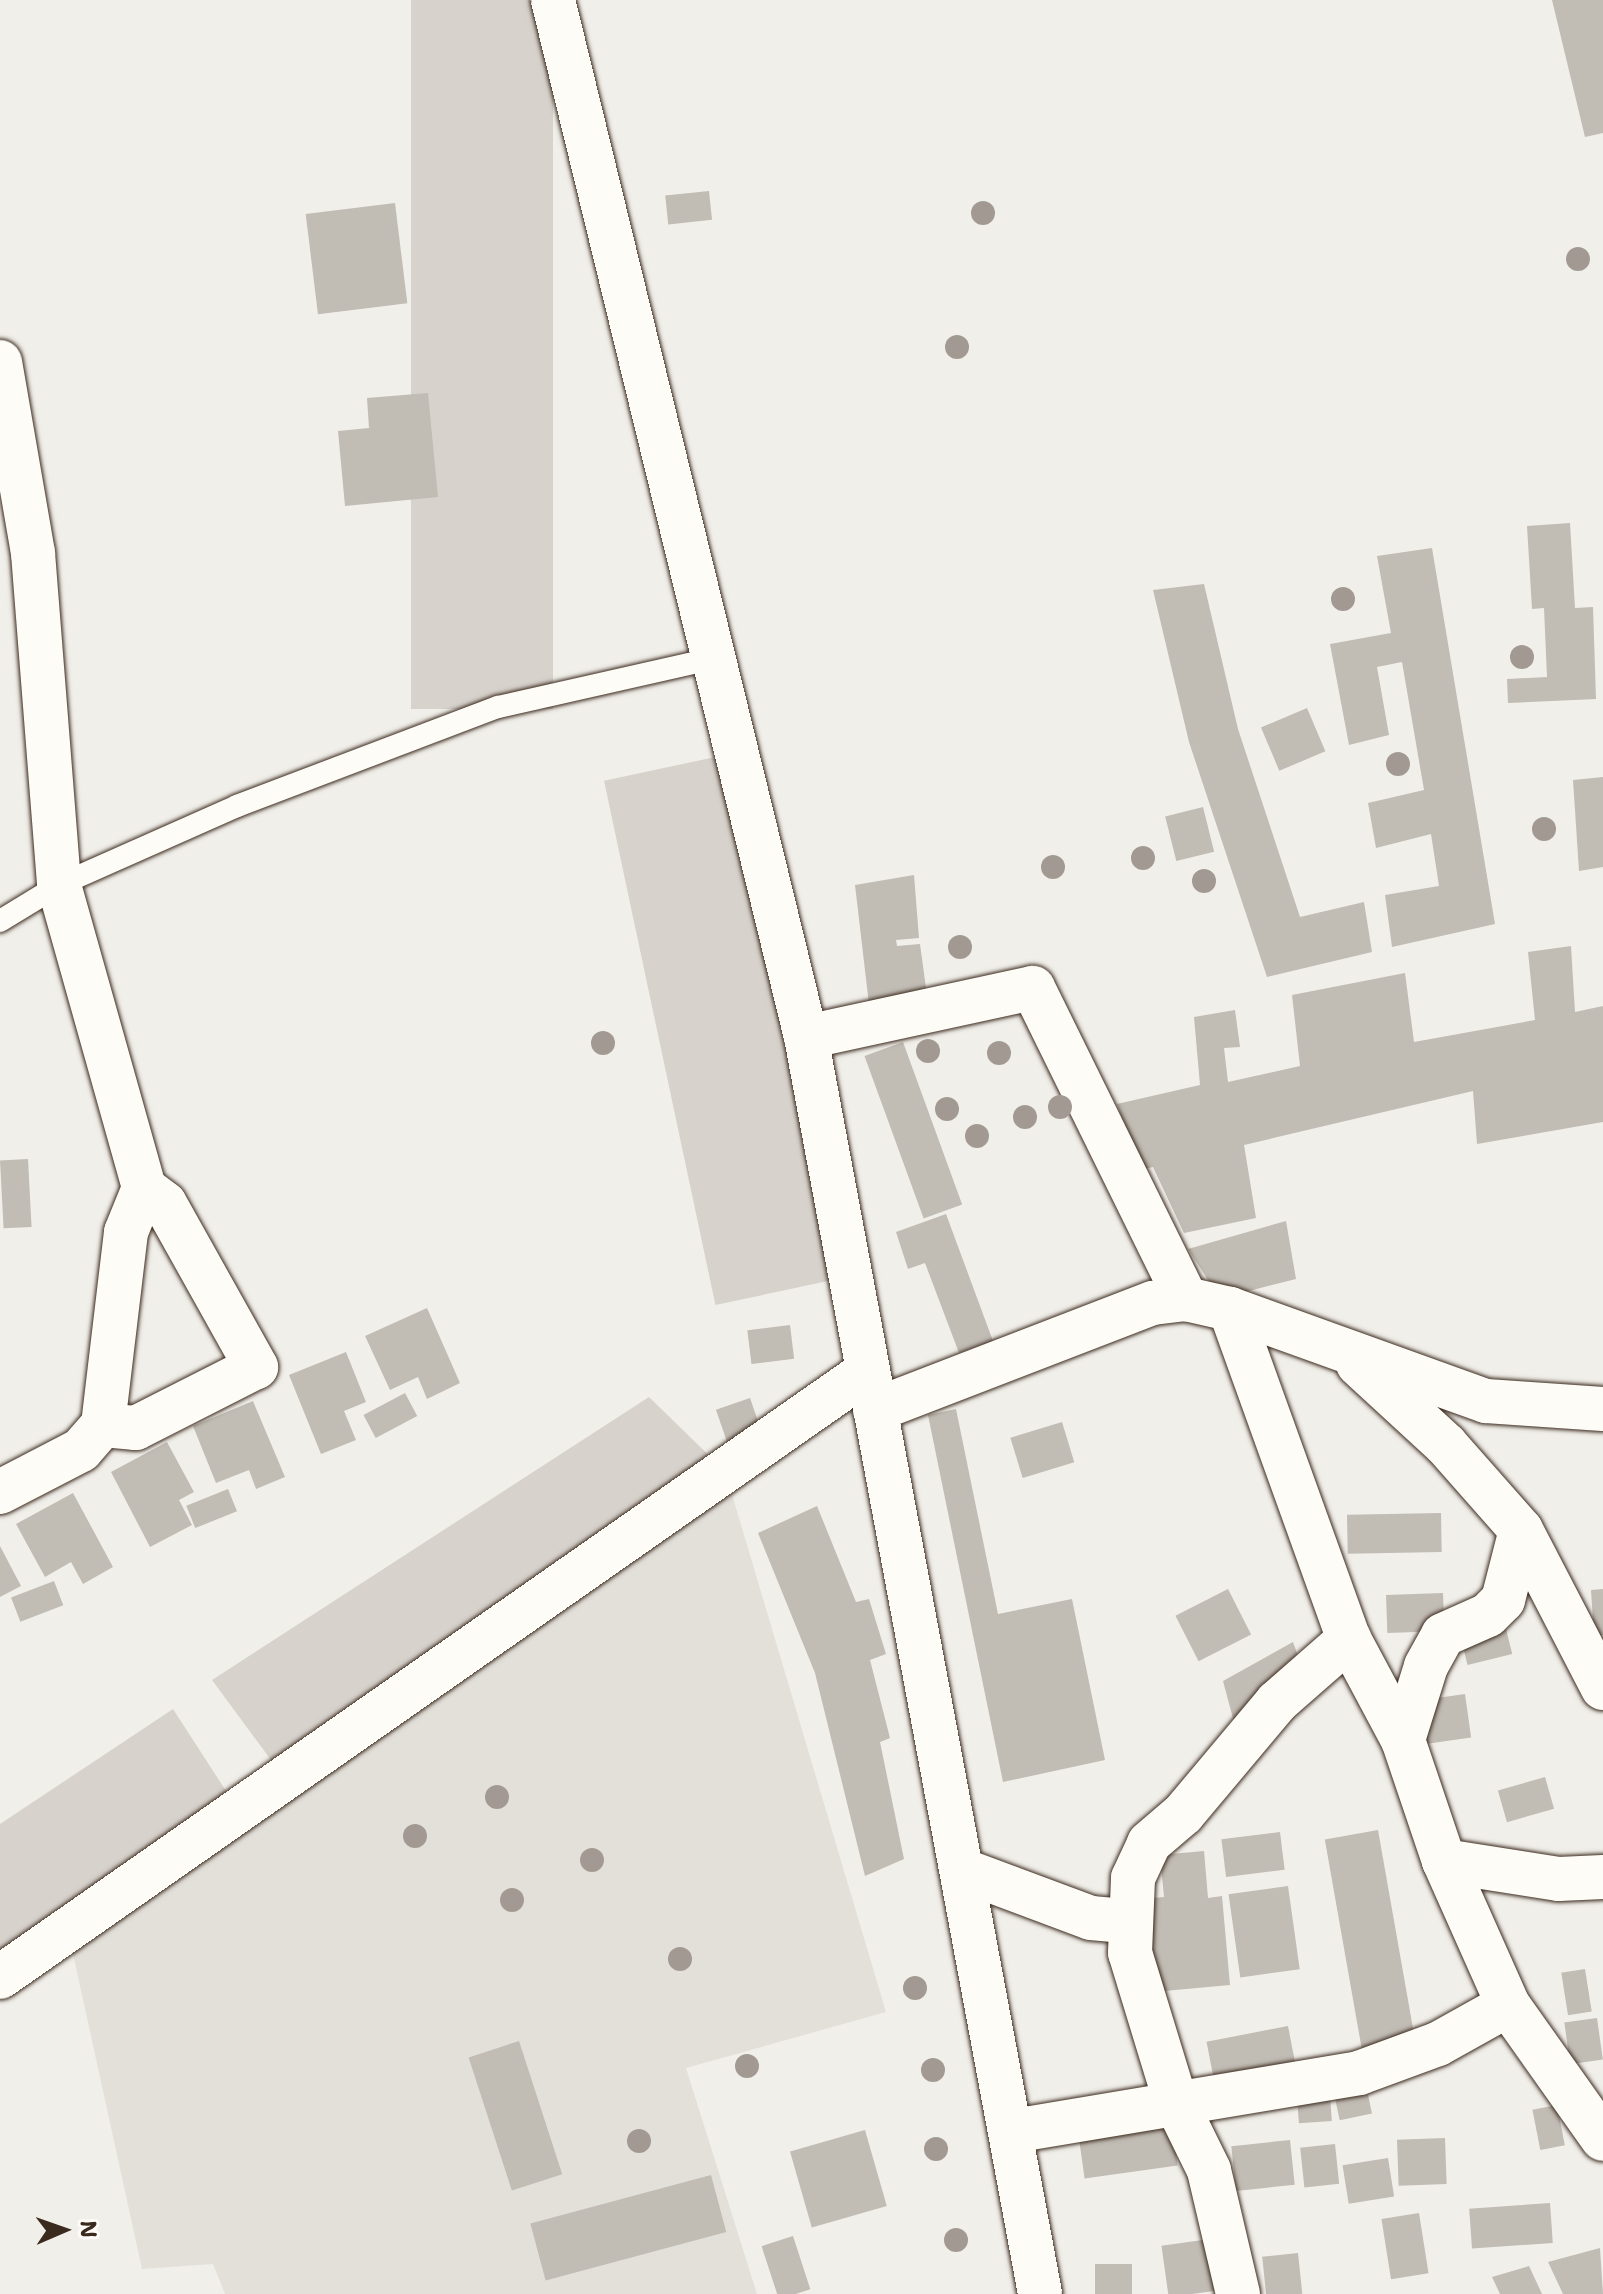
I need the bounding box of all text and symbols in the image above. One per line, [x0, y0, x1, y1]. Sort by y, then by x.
north arrow [24, 2190, 104, 2270]
text: N [74, 2220, 103, 2238]

